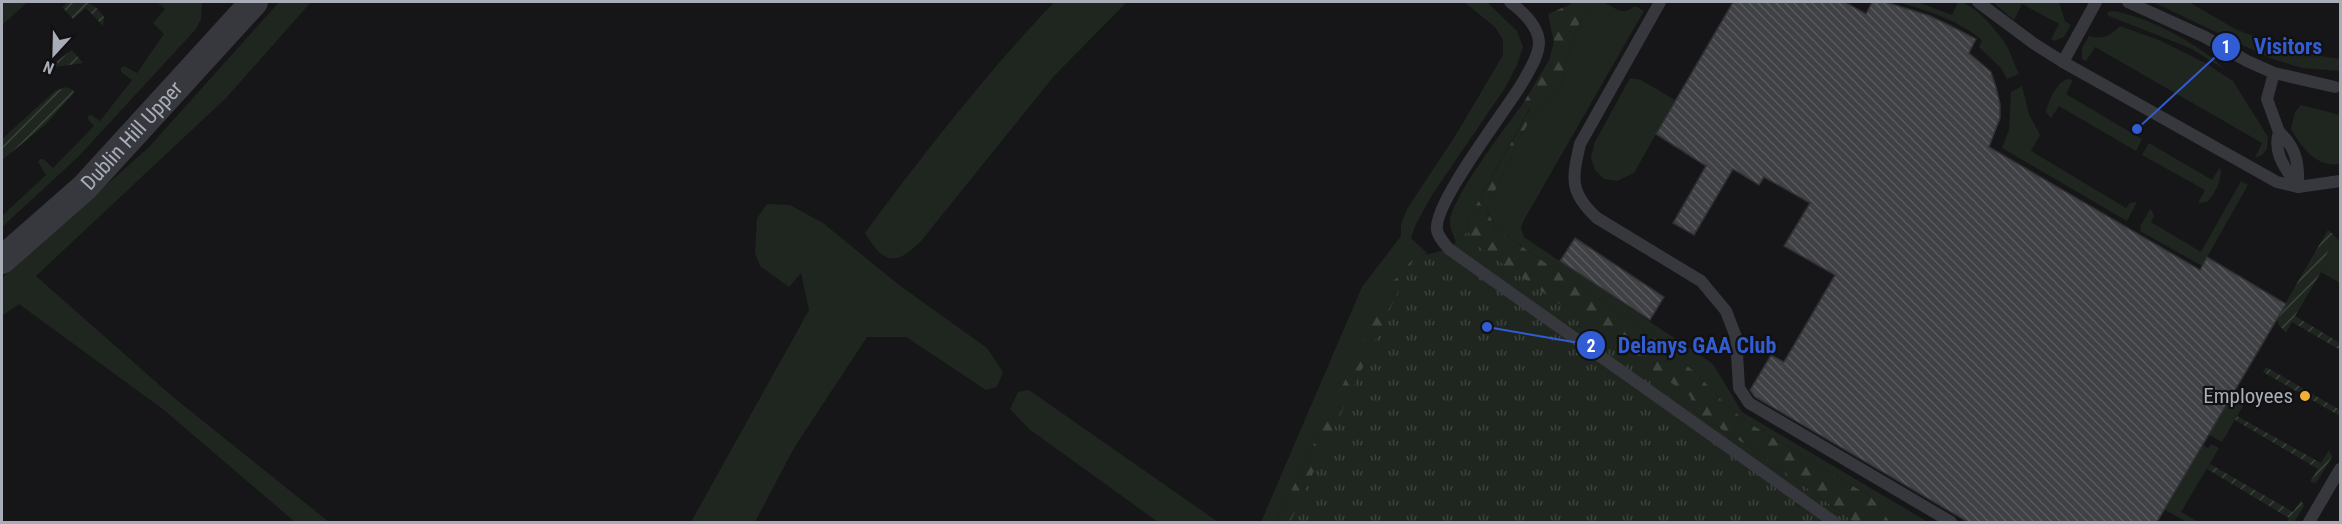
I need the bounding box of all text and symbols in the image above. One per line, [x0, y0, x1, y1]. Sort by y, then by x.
north arrow [24, 24, 84, 84]
callout: Visitors [2211, 27, 2334, 67]
text: Visitors [2254, 34, 2322, 59]
text: 1 [2221, 36, 2231, 57]
text: N [40, 57, 57, 78]
street label: Dublin Hill Upper [76, 77, 187, 195]
callout: Delanys GAA Club [1576, 325, 1789, 365]
text: Delanys GAA Club [1618, 333, 1776, 358]
text: 2 [1586, 335, 1596, 356]
place label: Employees [2203, 384, 2293, 408]
marker: Employees [2298, 389, 2312, 403]

